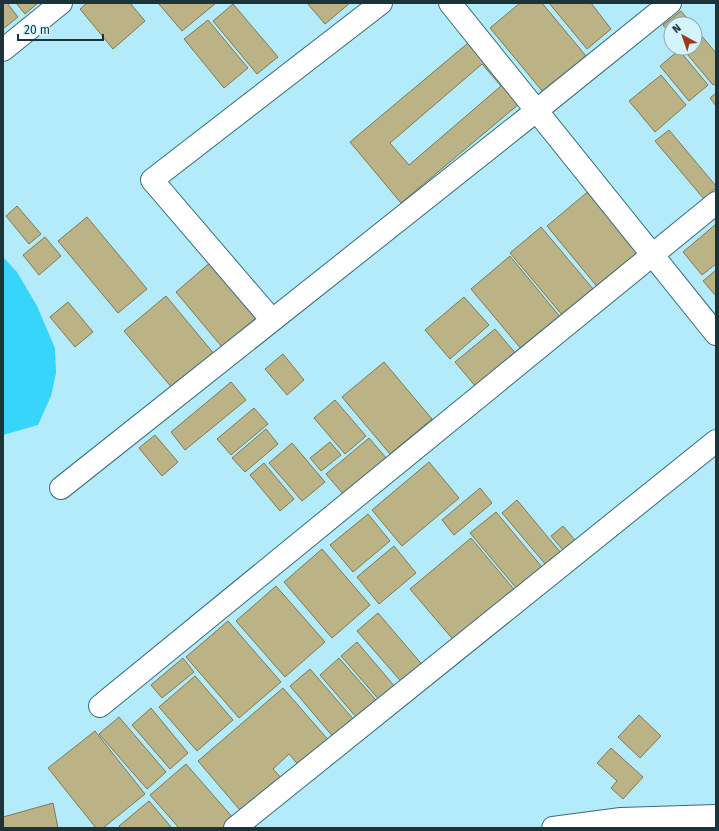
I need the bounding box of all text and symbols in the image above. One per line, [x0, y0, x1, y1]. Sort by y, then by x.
scale bar [18, 16, 103, 42]
north arrow [663, 16, 703, 56]
text: N [670, 21, 684, 36]
text: 20 m [24, 23, 50, 37]

